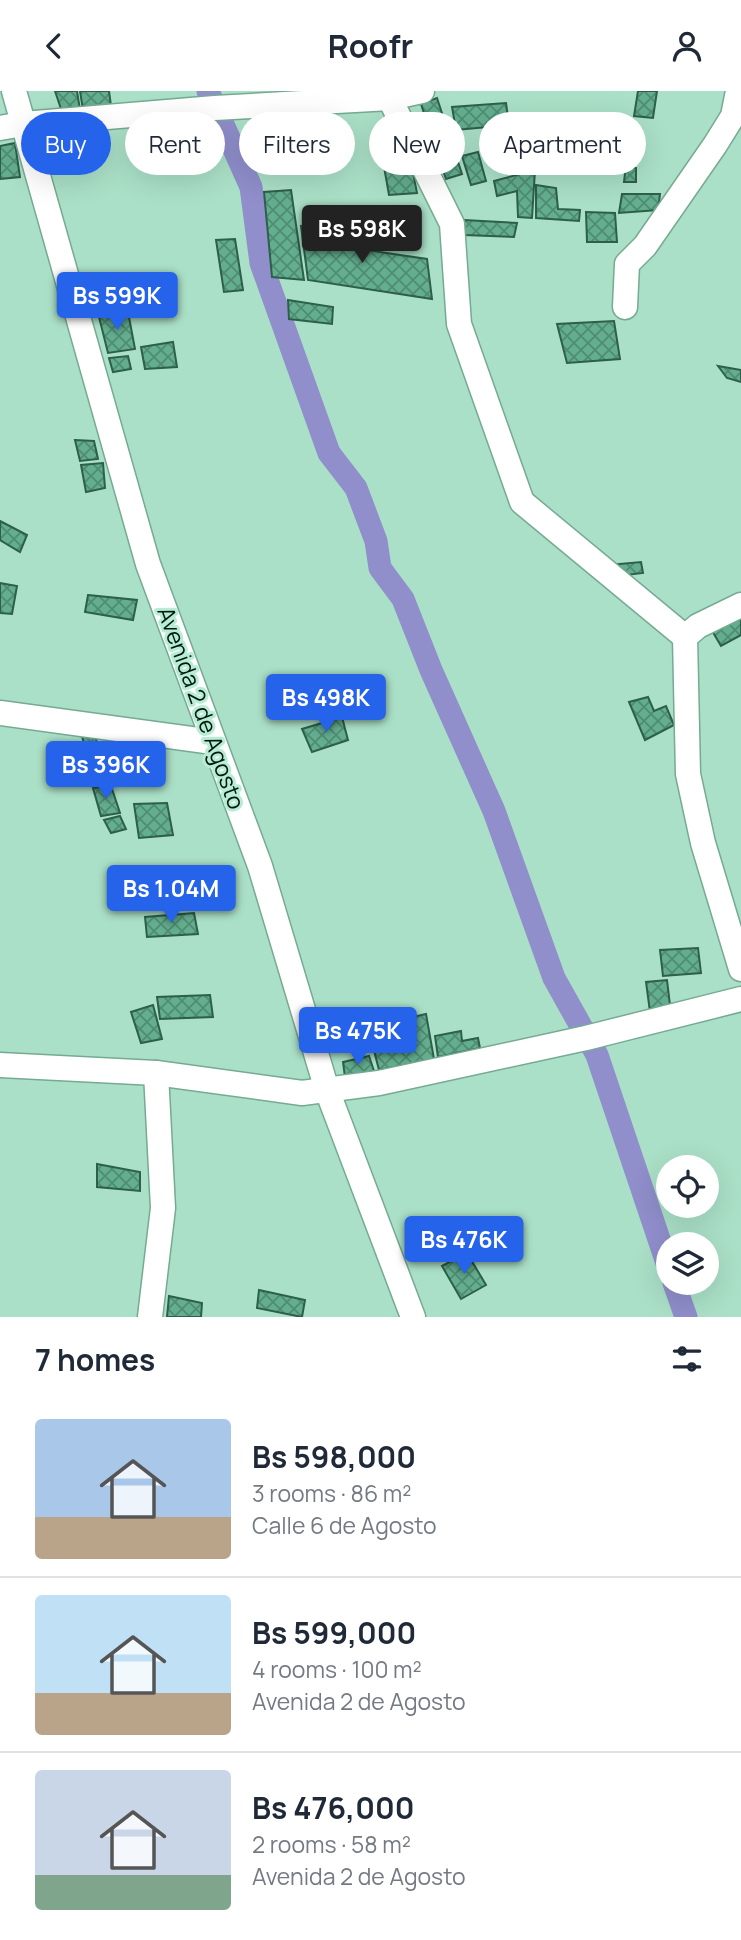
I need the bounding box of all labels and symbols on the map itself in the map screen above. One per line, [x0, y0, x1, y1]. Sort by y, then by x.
pin: Bs 598K [297, 205, 427, 265]
pin: Bs 599K [52, 273, 182, 332]
street label: Avenida 2 de Agosto [150, 602, 253, 813]
pin: Bs 498K [261, 675, 391, 734]
pin: Bs 396K [41, 741, 171, 801]
pin: Bs 1.04M [99, 865, 243, 925]
pin: Bs 475K [293, 1007, 423, 1067]
pin: Bs 476K [399, 1217, 529, 1276]

